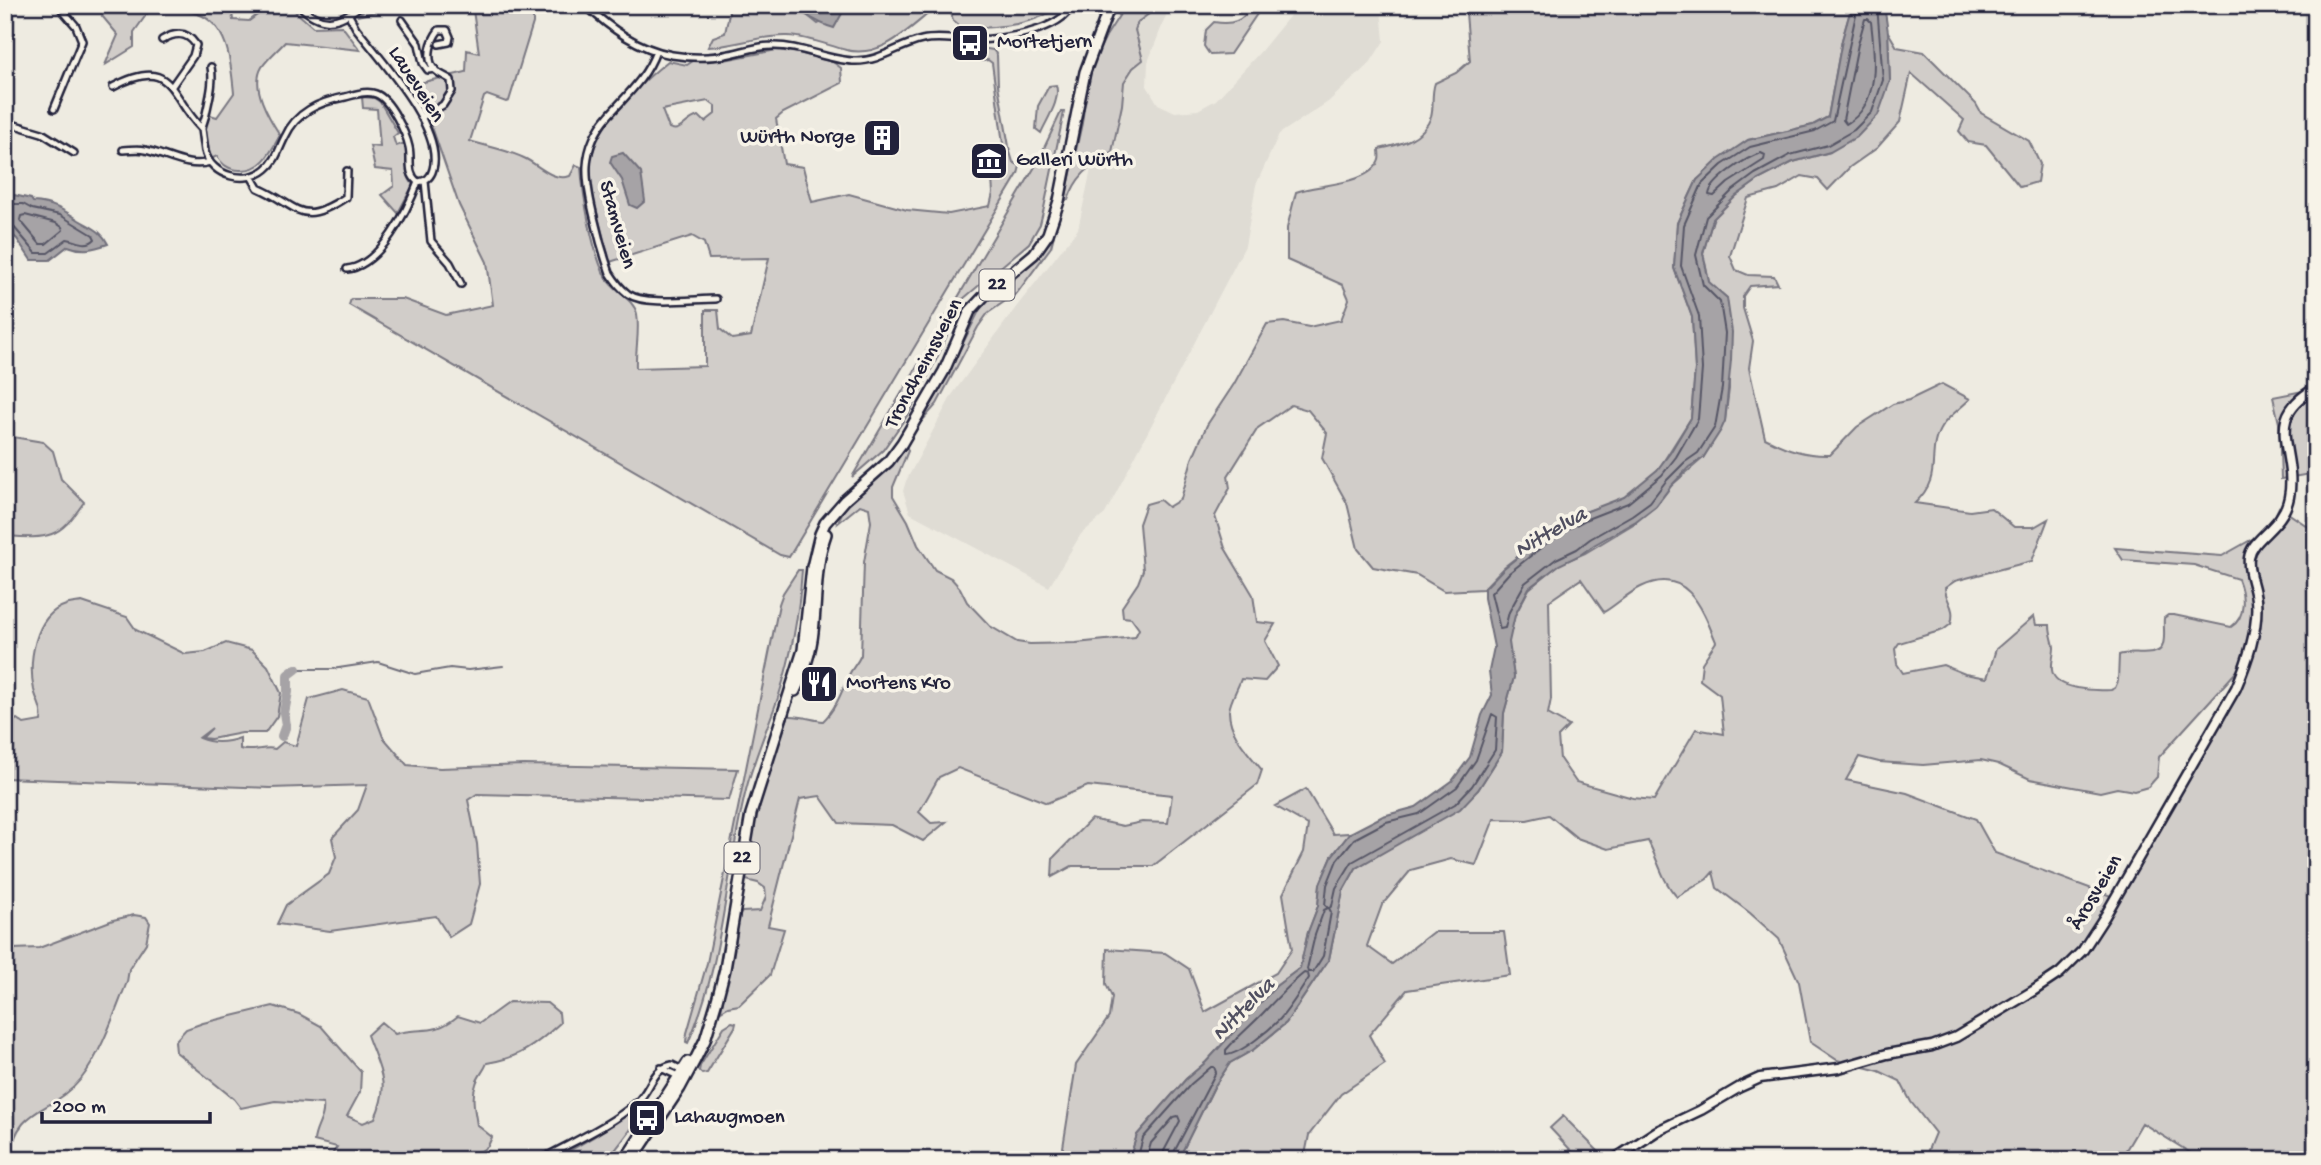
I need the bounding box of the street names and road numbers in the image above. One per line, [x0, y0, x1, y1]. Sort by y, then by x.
street label: Laueveien [381, 42, 449, 128]
street label: Stamveien [592, 178, 640, 272]
road number: 22 [979, 270, 1014, 300]
street label: Trondheimsveien [880, 295, 970, 434]
road number: 22 [724, 842, 760, 874]
street label: Årosveien [2063, 850, 2129, 935]

